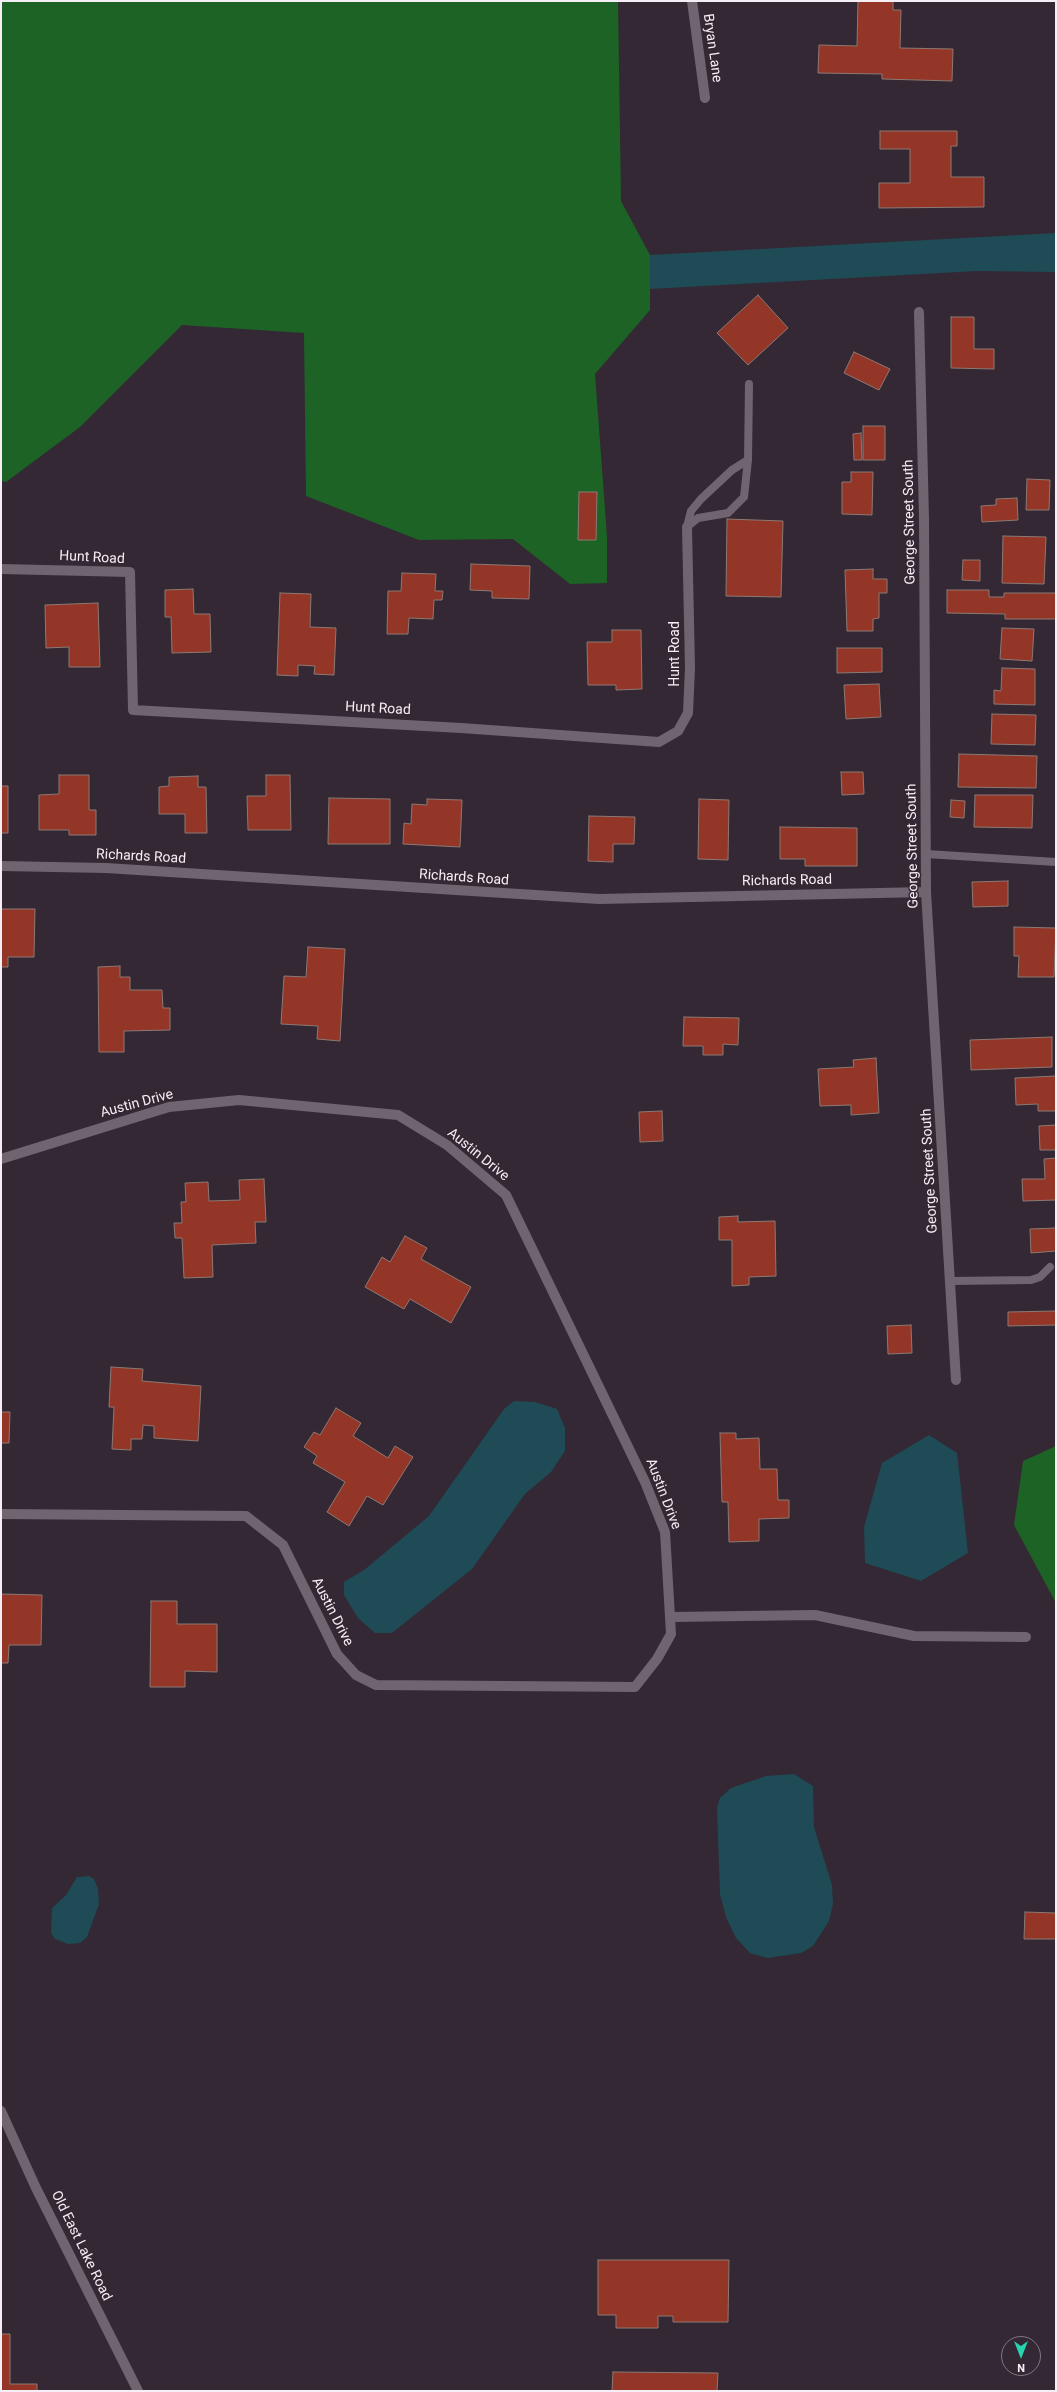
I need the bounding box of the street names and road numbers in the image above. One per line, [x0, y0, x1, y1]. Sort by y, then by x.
street label: Bryan Lane [699, 13, 725, 83]
street label: George Street South [901, 459, 919, 585]
street label: Hunt Road [59, 548, 125, 568]
street label: Hunt Road [667, 621, 683, 687]
street label: Hunt Road [345, 699, 411, 719]
street label: George Street South [904, 783, 922, 909]
street label: Richards Road [96, 846, 186, 868]
street label: Richards Road [419, 866, 509, 890]
street label: Richards Road [742, 872, 832, 890]
street label: Austin Drive [99, 1086, 175, 1122]
street label: George Street South [918, 1108, 942, 1234]
street label: Austin Drive [444, 1125, 512, 1185]
street label: Austin Drive [642, 1456, 684, 1532]
street label: Austin Drive [308, 1575, 356, 1649]
street label: Old East Lake Road [47, 2188, 115, 2304]

